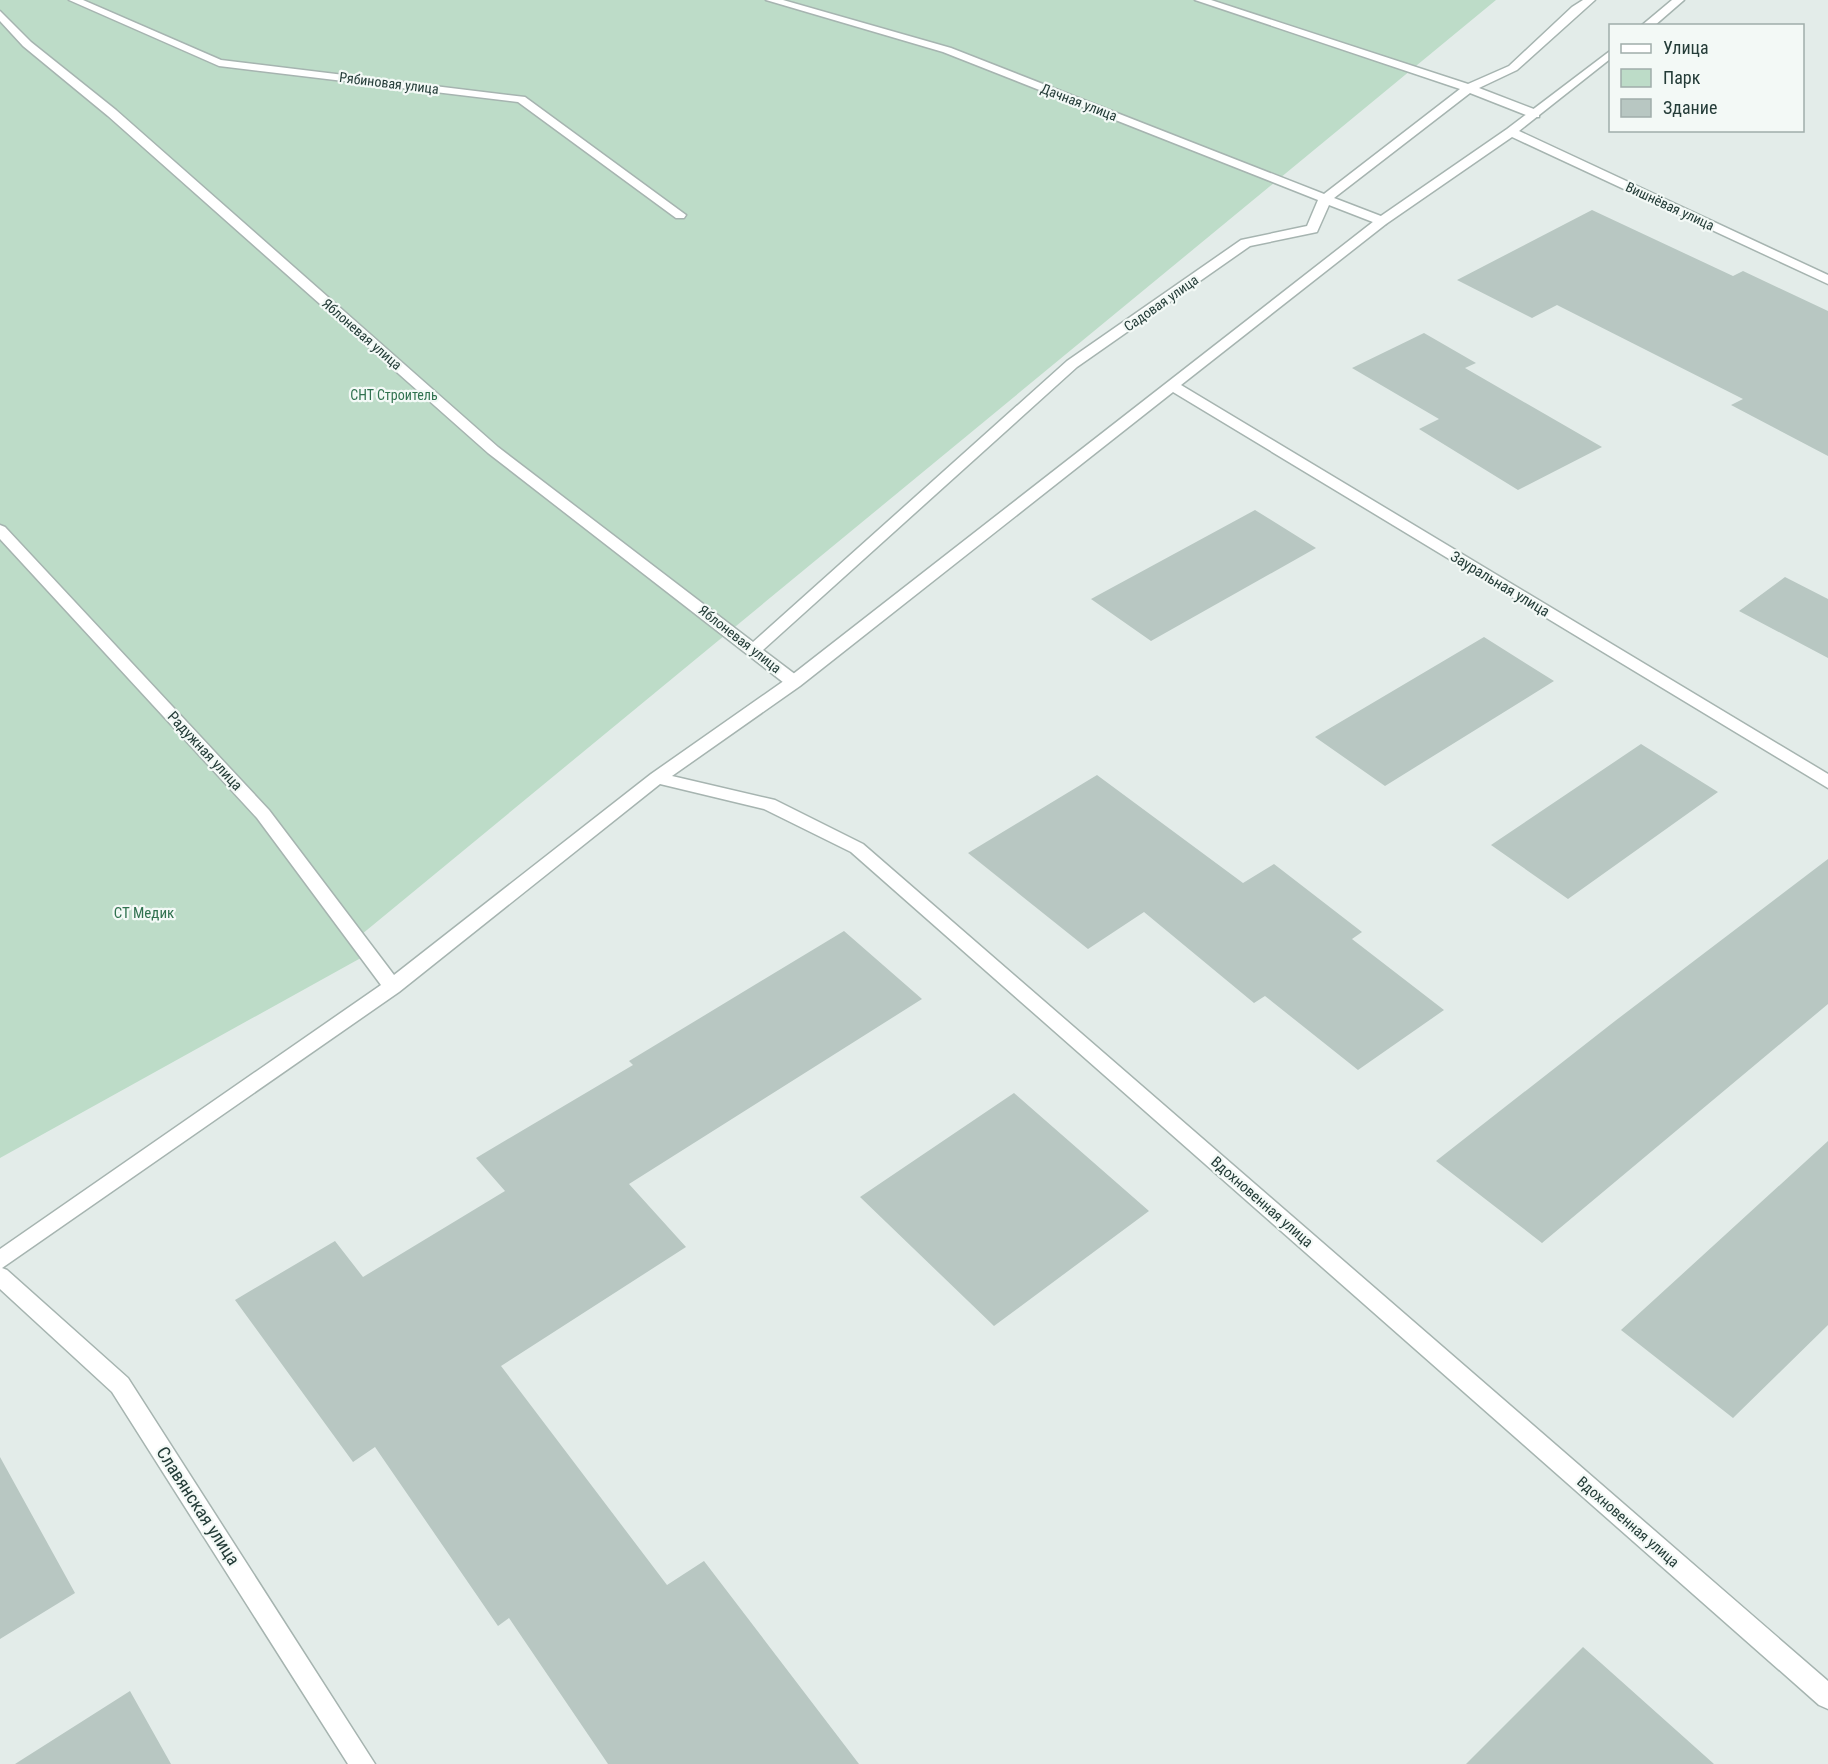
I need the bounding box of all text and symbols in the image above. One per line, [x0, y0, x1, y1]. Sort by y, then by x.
legend [1609, 24, 1804, 132]
text: Улица [1663, 37, 1709, 58]
text: Парк [1663, 67, 1701, 88]
street label: Рябиновая улица [338, 69, 440, 97]
street label: Дачная улица [1039, 80, 1119, 124]
text: Здание [1663, 97, 1717, 118]
street label: Вишнёвая улица [1623, 178, 1717, 234]
street label: Садовая улица [1121, 272, 1201, 334]
street label: Яблоневая улица [319, 295, 405, 373]
park label: СНТ Строитель [350, 387, 438, 403]
street label: Зауральная улица [1447, 547, 1553, 621]
street label: Яблоневая улица [696, 602, 784, 676]
street label: Радужная улица [164, 708, 246, 794]
park label: СТ Медик [114, 904, 174, 922]
street label: Вдохновенная улица [1207, 1153, 1317, 1251]
street label: Славянская улица [152, 1443, 244, 1569]
street label: Вдохновенная улица [1573, 1473, 1683, 1571]

